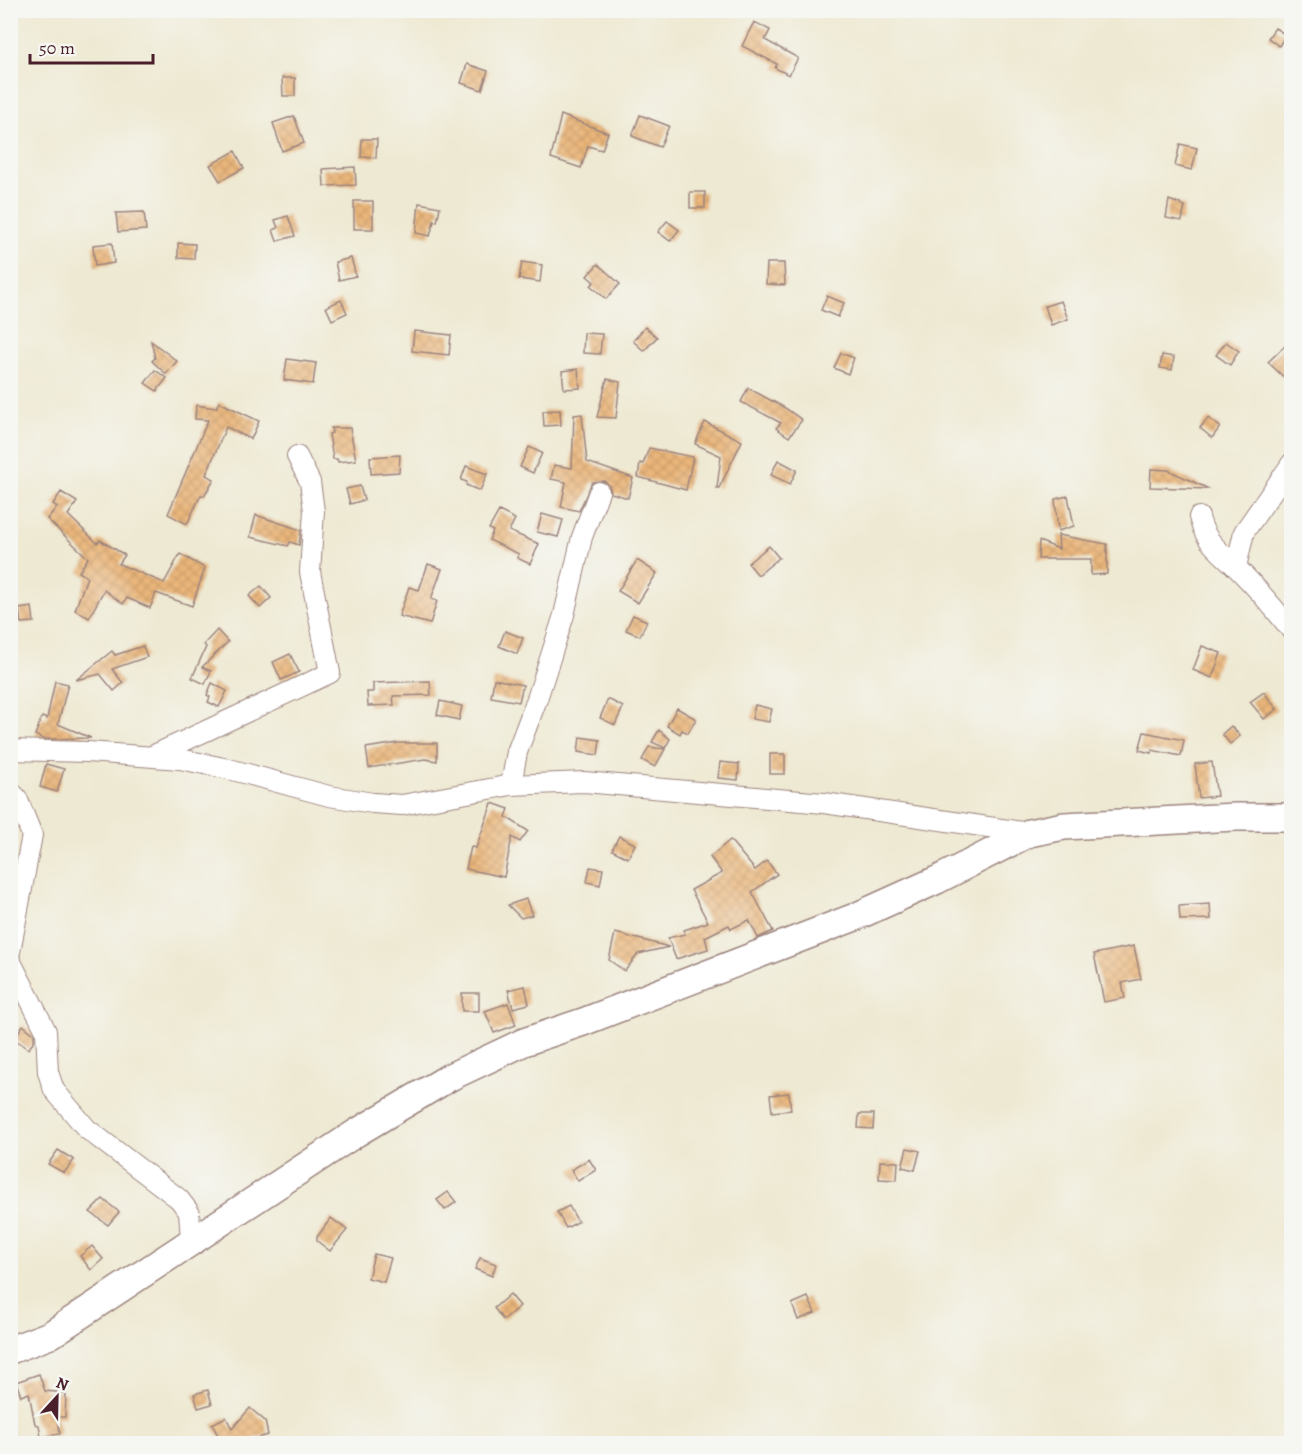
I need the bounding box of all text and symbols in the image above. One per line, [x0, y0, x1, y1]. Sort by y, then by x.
scale bar [30, 27, 153, 65]
text: 50 m [39, 36, 75, 60]
north arrow [27, 1367, 87, 1427]
text: N [53, 1372, 72, 1397]

